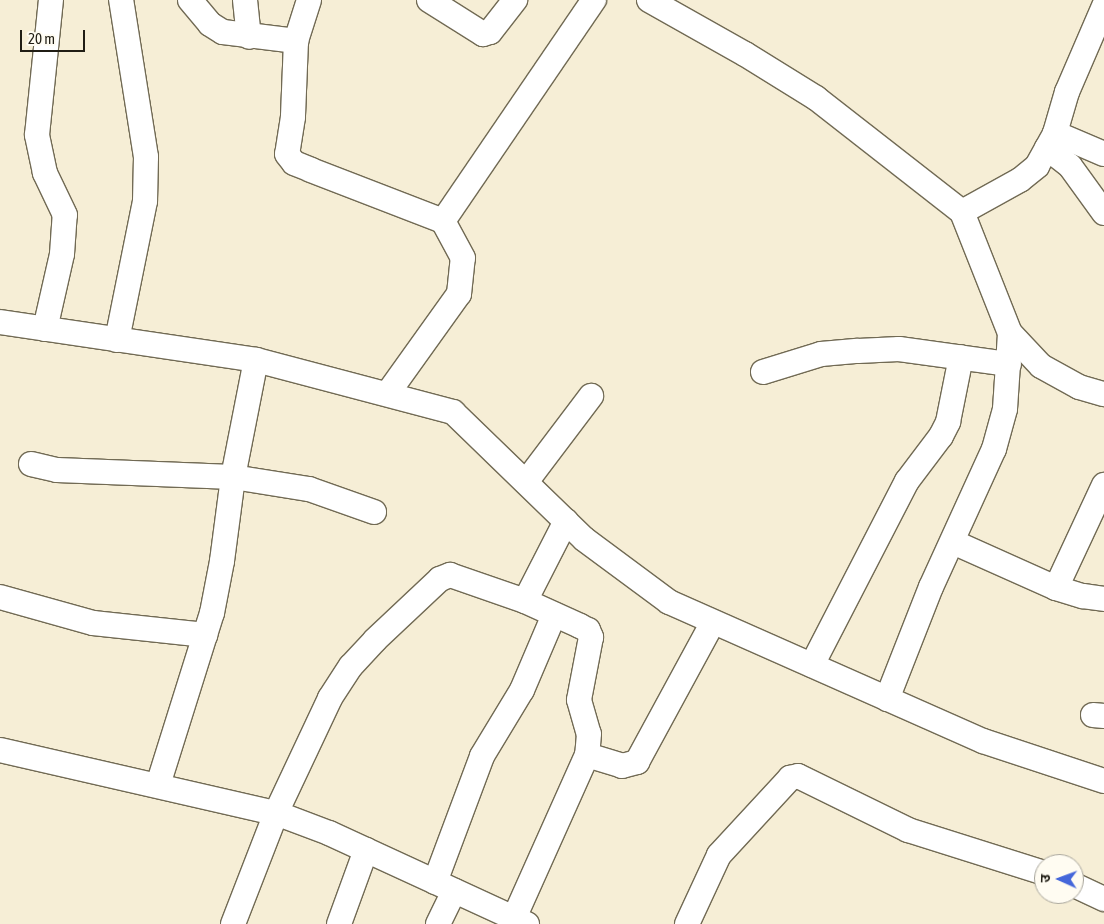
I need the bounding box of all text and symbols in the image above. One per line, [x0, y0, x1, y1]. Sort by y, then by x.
scale bar [22, 20, 88, 52]
text: 20 m [28, 30, 55, 47]
north arrow [1034, 854, 1084, 904]
text: उ [1037, 874, 1053, 883]

